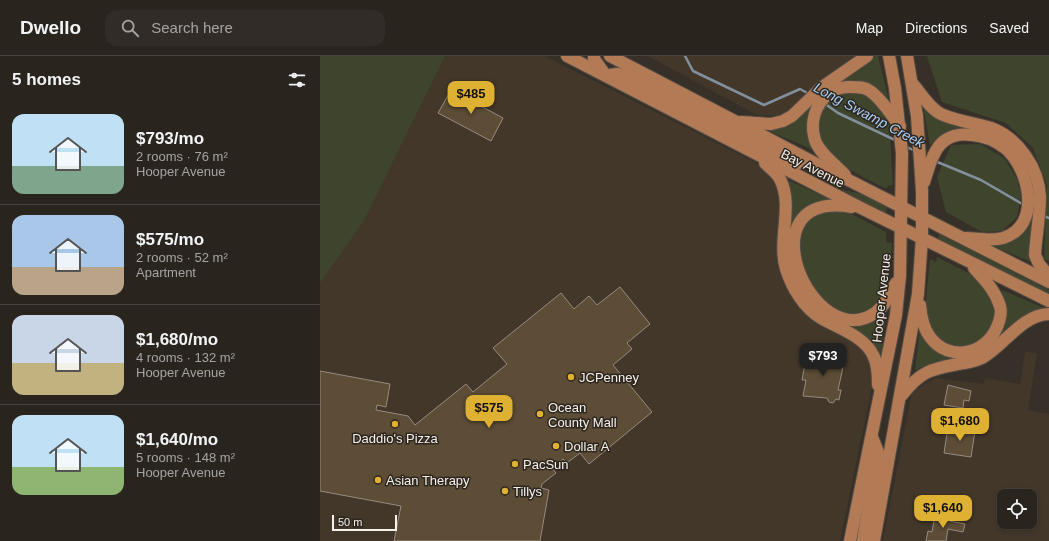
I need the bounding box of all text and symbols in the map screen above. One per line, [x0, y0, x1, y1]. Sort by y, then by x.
search box [105, 10, 385, 46]
text: Dwello [20, 17, 81, 38]
icon: search [119, 17, 141, 39]
text: Search here [151, 19, 233, 36]
text: Map [856, 20, 883, 36]
text: Directions [905, 20, 967, 36]
text: Saved [989, 20, 1029, 36]
icon: filters [286, 69, 308, 91]
text: 5 homes [12, 70, 81, 89]
water label: Long Swamp Creek [811, 79, 928, 151]
pin: $485 [447, 81, 495, 115]
text: $485 [457, 86, 485, 101]
text: $793/mo [136, 129, 204, 148]
icon: home [44, 130, 92, 178]
street label: Bay Avenue [779, 146, 847, 191]
text: 2 rooms · 76 m² [136, 149, 228, 164]
text: Hooper Avenue [136, 164, 225, 179]
text: $575/mo [136, 230, 204, 249]
icon: home [44, 231, 92, 279]
text: 2 rooms · 52 m² [136, 250, 228, 265]
street label: Hooper Avenue [869, 253, 894, 343]
text: Apartment [136, 265, 196, 280]
text: $1,680/mo [136, 330, 218, 349]
icon: home [44, 331, 92, 379]
pin: $793 [799, 343, 847, 377]
text: $793 [809, 348, 837, 363]
text: 4 rooms · 132 m² [136, 350, 235, 365]
text: Hooper Avenue [136, 365, 225, 380]
place label: JCPenney [579, 370, 639, 385]
marker: JCPenney [566, 372, 576, 382]
pin: $575 [465, 395, 513, 429]
text: $575 [475, 400, 503, 415]
place label: Ocean County Mall [548, 400, 617, 430]
pin: $1,680 [927, 408, 993, 442]
marker: Ocean County Mall [535, 409, 545, 419]
text: $1,680 [940, 413, 980, 428]
marker: Daddio's Pizza [390, 419, 400, 429]
text: $1,640/mo [136, 430, 218, 449]
icon: home [44, 431, 92, 479]
place label: Daddio's Pizza [352, 431, 439, 446]
place label: Dollar A [564, 439, 610, 454]
marker: Dollar A [551, 441, 561, 451]
text: 5 rooms · 148 m² [136, 450, 235, 465]
place label: PacSun [523, 457, 569, 472]
marker: PacSun [510, 459, 520, 469]
text: Hooper Avenue [136, 465, 225, 480]
place label: Asian Therapy [386, 473, 470, 488]
marker: Asian Therapy [373, 475, 383, 485]
place label: Tillys [513, 484, 543, 499]
marker: Tillys [500, 486, 510, 496]
map controls [997, 489, 1037, 529]
button: locate [997, 489, 1037, 529]
pin: $1,640 [910, 495, 976, 529]
text: $1,640 [923, 500, 963, 515]
scale bar [332, 513, 397, 532]
text: 50 m [338, 516, 362, 528]

